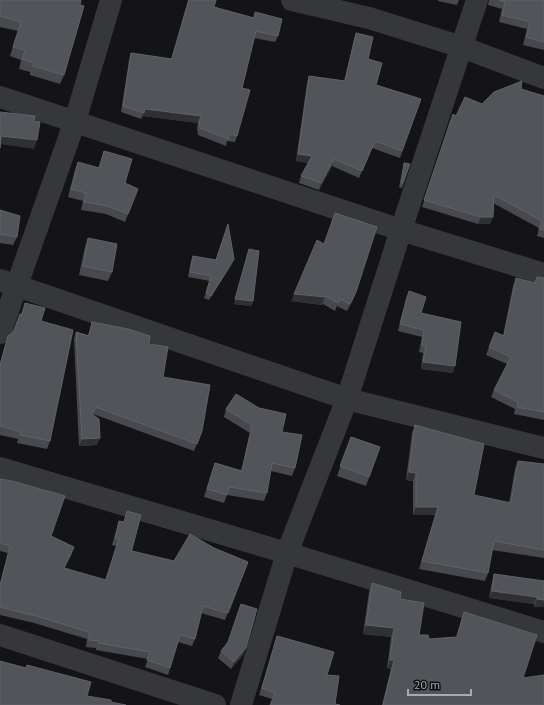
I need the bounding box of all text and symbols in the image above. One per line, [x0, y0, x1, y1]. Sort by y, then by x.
scale bar [408, 671, 471, 697]
text: 20 m [414, 677, 440, 692]

